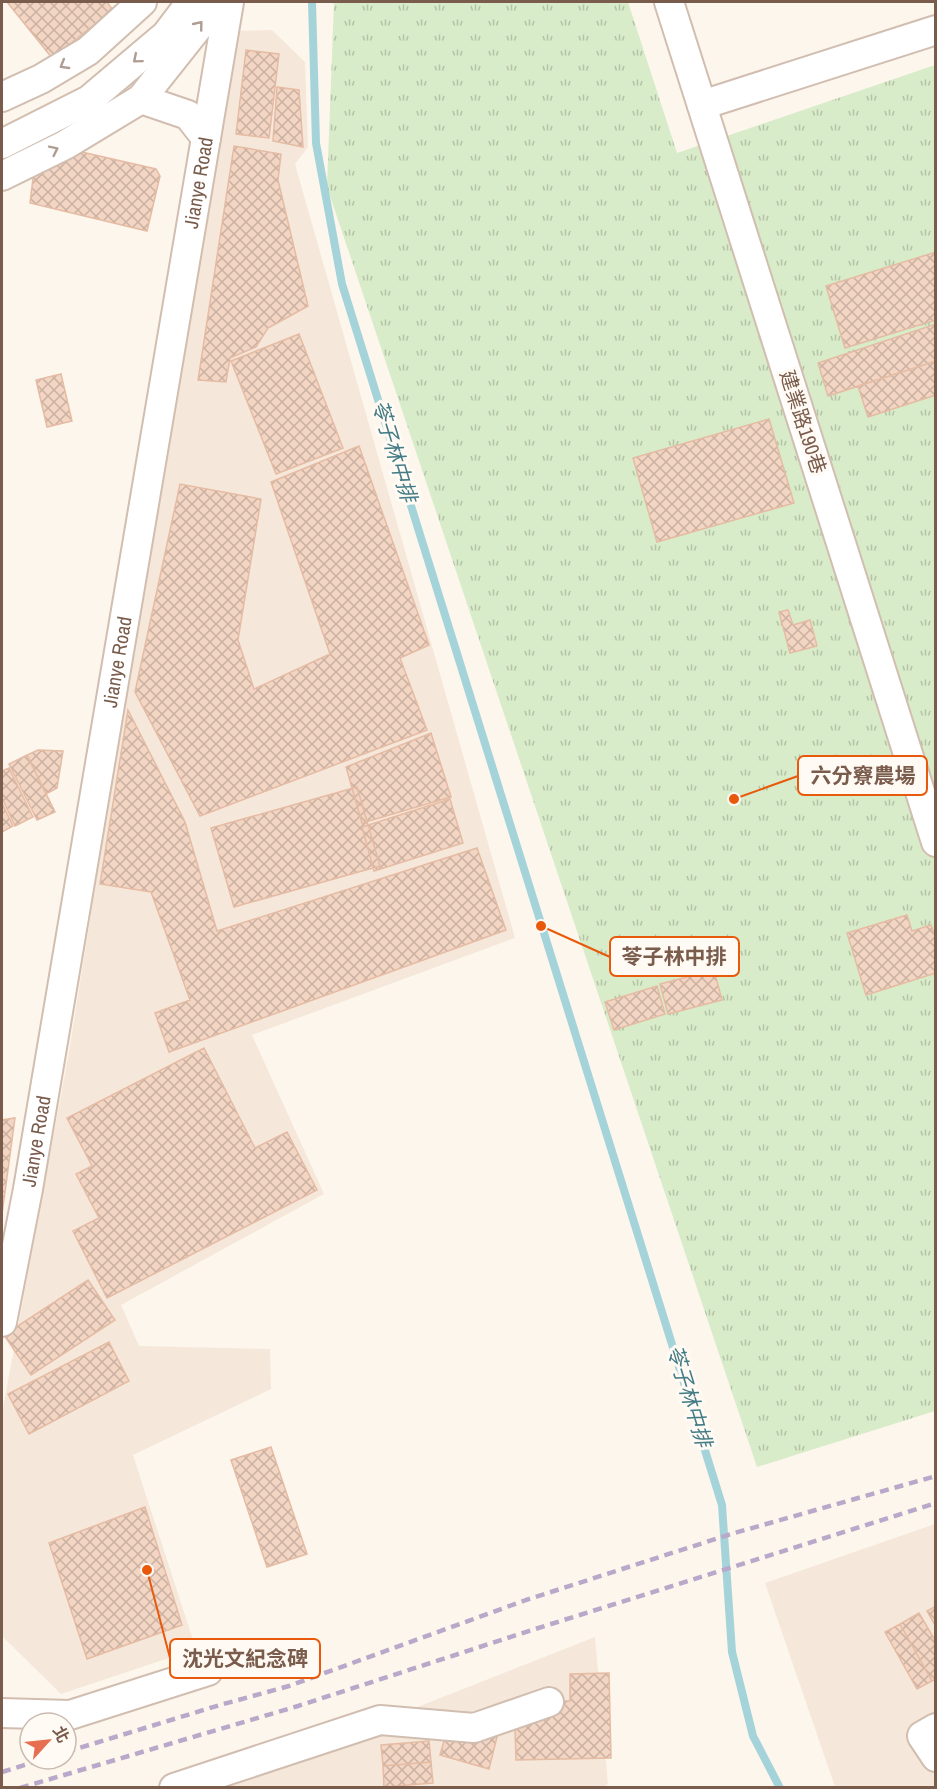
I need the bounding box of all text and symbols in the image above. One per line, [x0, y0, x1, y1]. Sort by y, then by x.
one-way arrow [192, 21, 203, 32]
one-way arrow [133, 52, 144, 63]
one-way arrow [60, 58, 70, 69]
street label: Jianye Road [177, 135, 219, 230]
one-way arrow [48, 146, 59, 158]
street label: 建業路190巷 [774, 367, 833, 477]
water label: 苓子林中排 [365, 396, 425, 508]
street label: Jianye Road [96, 614, 138, 710]
callout: 六分竂農場 [798, 756, 927, 795]
text: 六分竂農場 [811, 761, 916, 790]
callout: 苓子林中排 [610, 937, 739, 976]
text: 苓子林中排 [622, 942, 727, 971]
street label: Jianye Road [15, 1093, 57, 1189]
water label: 苓子林中排 [660, 1341, 720, 1453]
callout: 沈光文紀念碑 [170, 1639, 320, 1678]
text: 沈光文紀念碑 [182, 1644, 308, 1673]
north arrow [18, 1711, 78, 1771]
text: 北 [48, 1722, 75, 1746]

